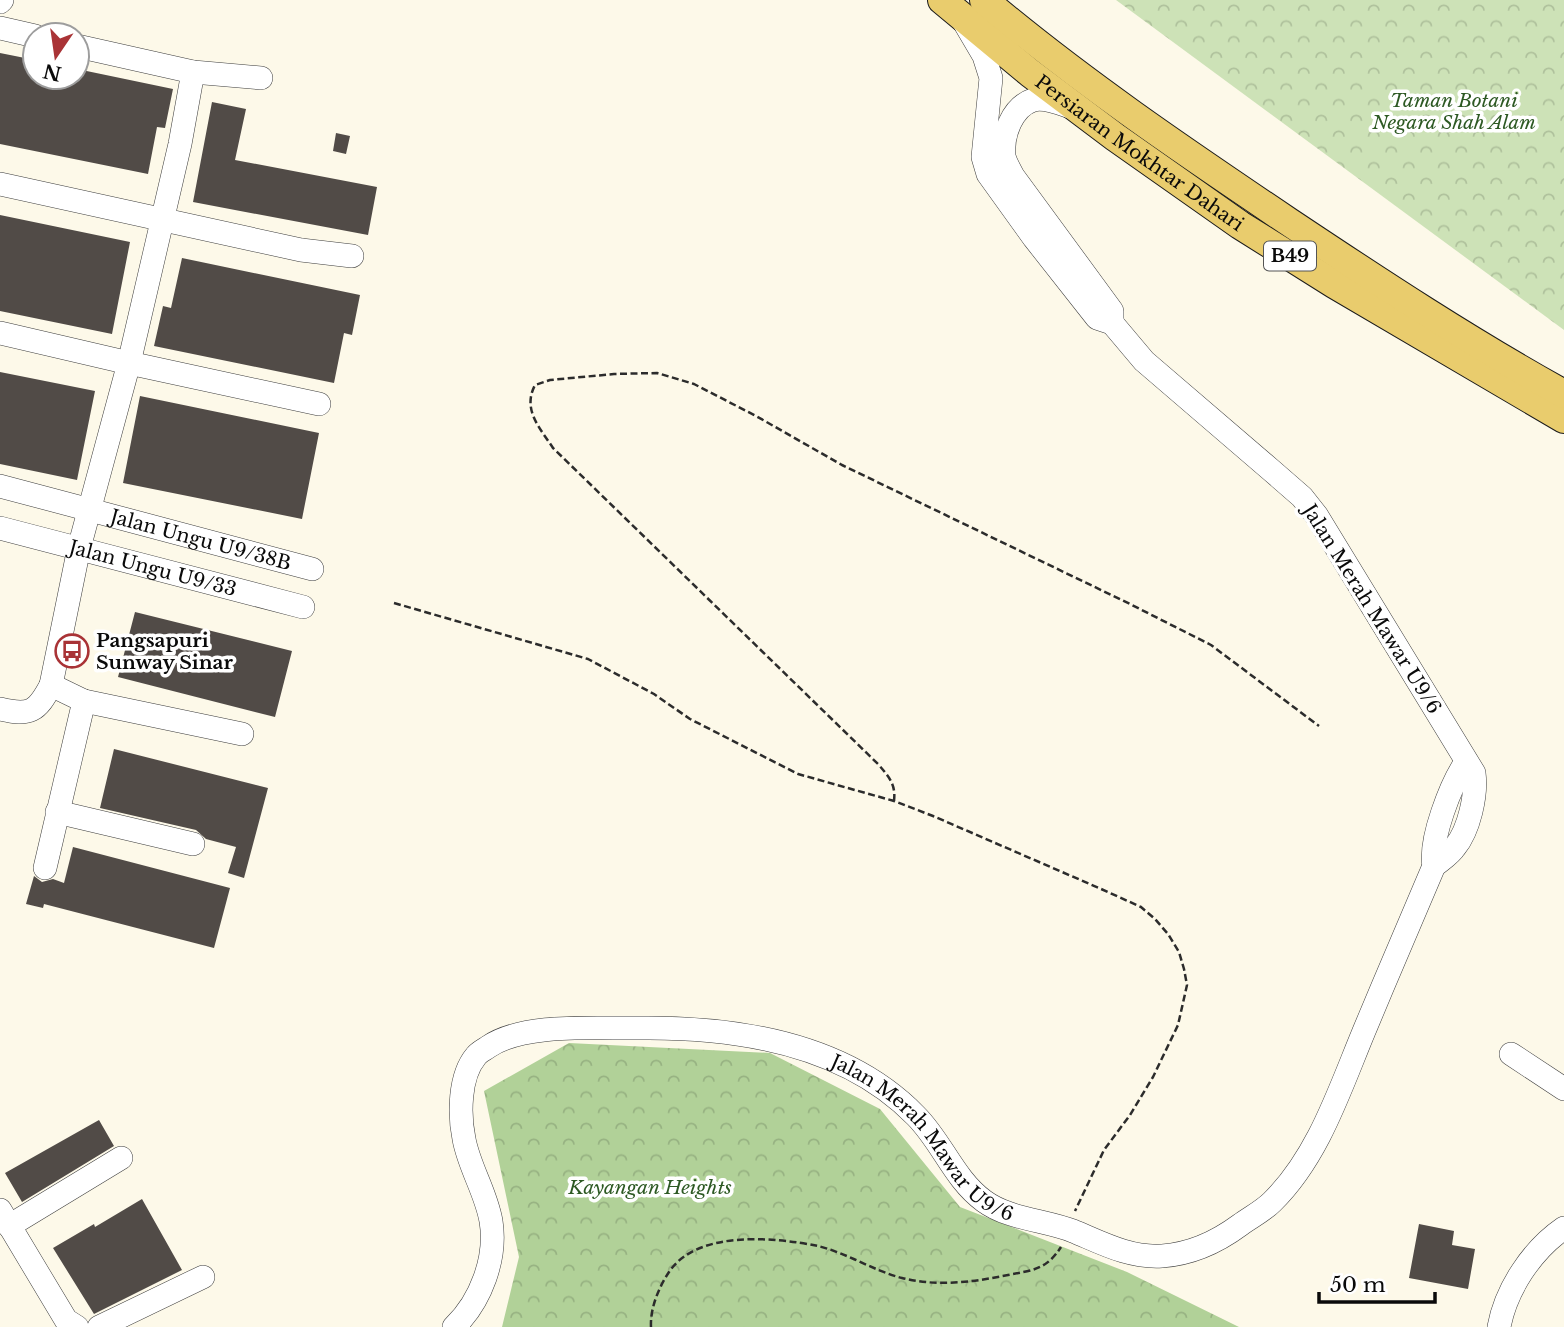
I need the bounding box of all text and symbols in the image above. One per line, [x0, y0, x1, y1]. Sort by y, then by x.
north arrow [21, 21, 91, 91]
text: N [41, 59, 64, 85]
street label: Persiaran Mokhtar Dahari [1031, 70, 1249, 236]
park label: Taman Botani Negara Shah Alam [1371, 89, 1536, 134]
road number: B49 [1264, 242, 1316, 270]
street label: Jalan Merah Mawar U9/6 [1296, 497, 1446, 718]
street label: Jalan Ungu U9/38B [105, 504, 294, 575]
street label: Jalan Ungu U9/33 [64, 534, 239, 601]
place label: Pangsapuri Sunway Sinar [96, 629, 233, 674]
bus stop icon: Pangsapuri Sunway Sinar [53, 632, 91, 670]
street label: Jalan Merah Mawar U9/6 [825, 1048, 1017, 1226]
park label: Kayangan Heights [567, 1176, 732, 1199]
scale bar [1319, 1260, 1434, 1304]
text: 50 m [1330, 1272, 1386, 1298]

